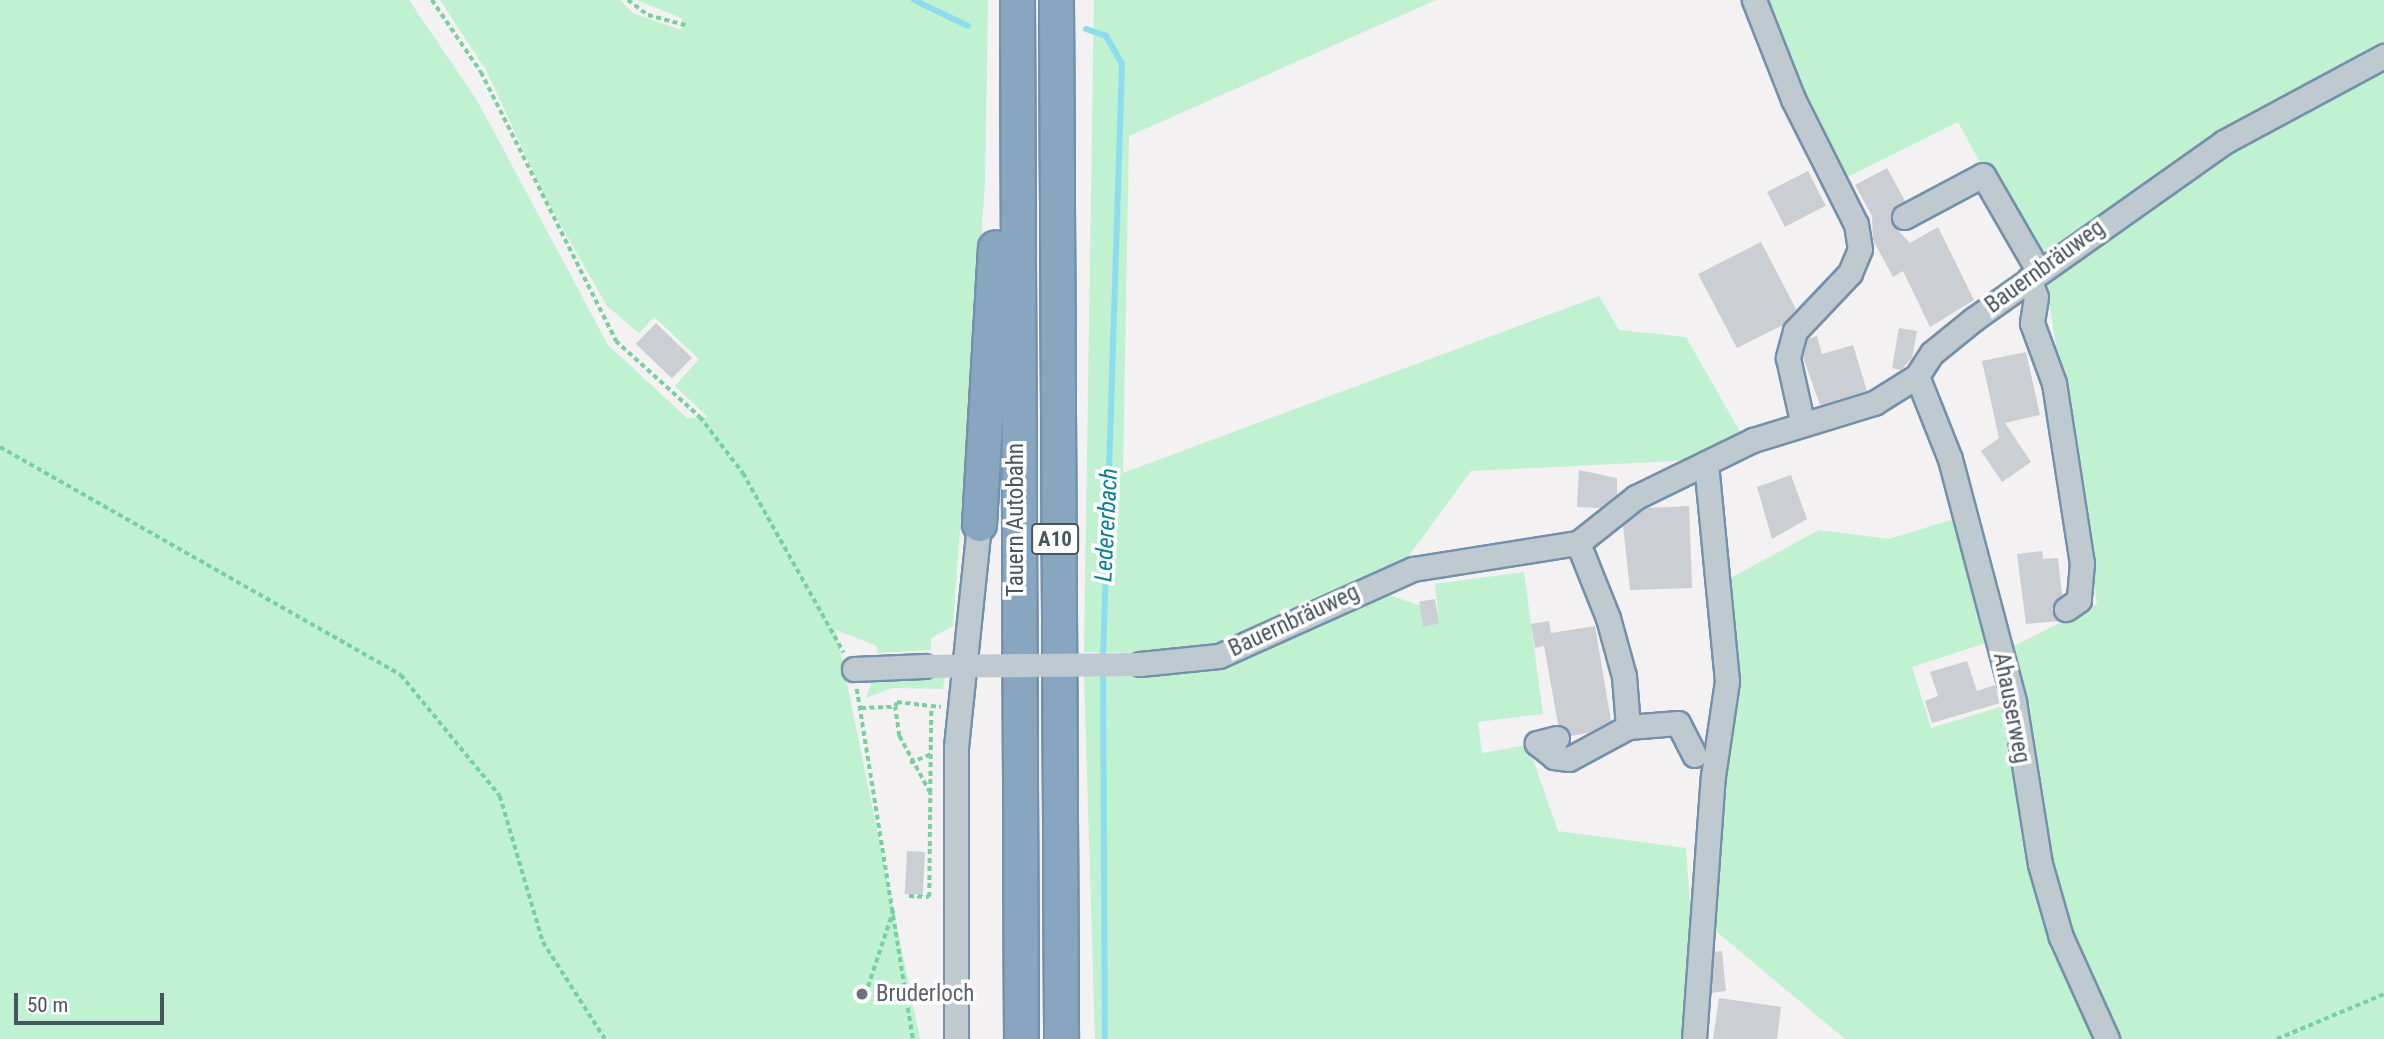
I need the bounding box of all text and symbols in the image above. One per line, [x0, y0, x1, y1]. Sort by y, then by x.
street label: Bauernbräuweg [1980, 214, 2110, 320]
street label: Tauern Autobahn [1002, 443, 1030, 597]
water label: Ledererbach [1090, 467, 1124, 583]
road number: A10 [1030, 522, 1080, 556]
street label: Bauernbräuweg [1224, 579, 1364, 663]
street label: Ahauserweg [1987, 650, 2035, 766]
scale bar [18, 979, 168, 1023]
place label: Bruderloch [876, 980, 974, 1008]
marker: Bruderloch [854, 986, 870, 1002]
text: 50 m [27, 993, 68, 1017]

